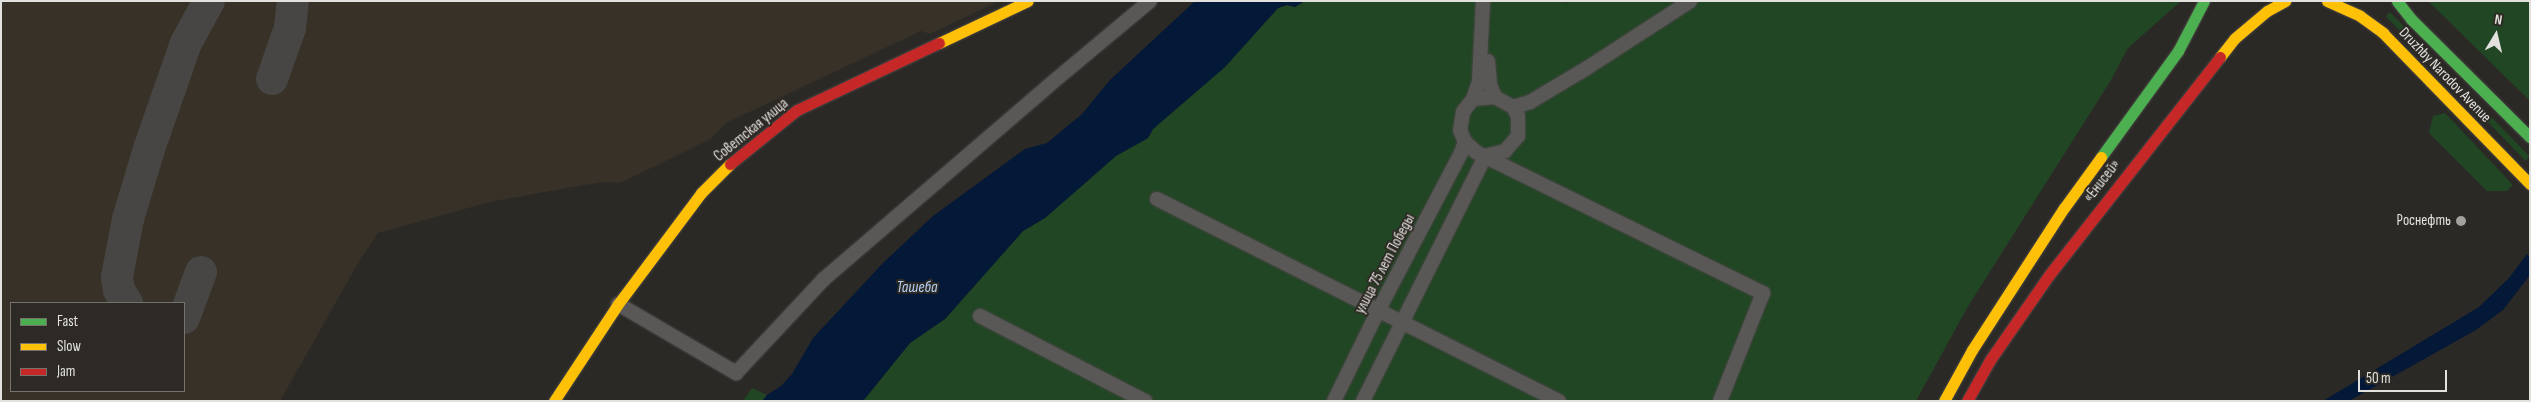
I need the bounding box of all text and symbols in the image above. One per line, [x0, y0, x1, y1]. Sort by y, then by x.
north arrow [2471, 10, 2521, 60]
text: N [2493, 11, 2503, 29]
street label: Druzhby Narodov Avenue [2395, 24, 2495, 126]
street label: Советская улица [710, 95, 792, 165]
street label: «Енисей» [2080, 156, 2124, 206]
street label: улица 75 лет Победы [1351, 211, 1419, 317]
place label: Роснефть [2397, 212, 2451, 230]
marker: Роснефть [2455, 215, 2467, 227]
water label: Ташеба [897, 278, 937, 298]
legend [10, 302, 185, 392]
text: Fast [57, 312, 78, 331]
text: Slow [57, 337, 81, 356]
scale bar [2361, 360, 2450, 392]
text: Jam [57, 362, 75, 381]
text: 50 m [2366, 369, 2391, 388]

